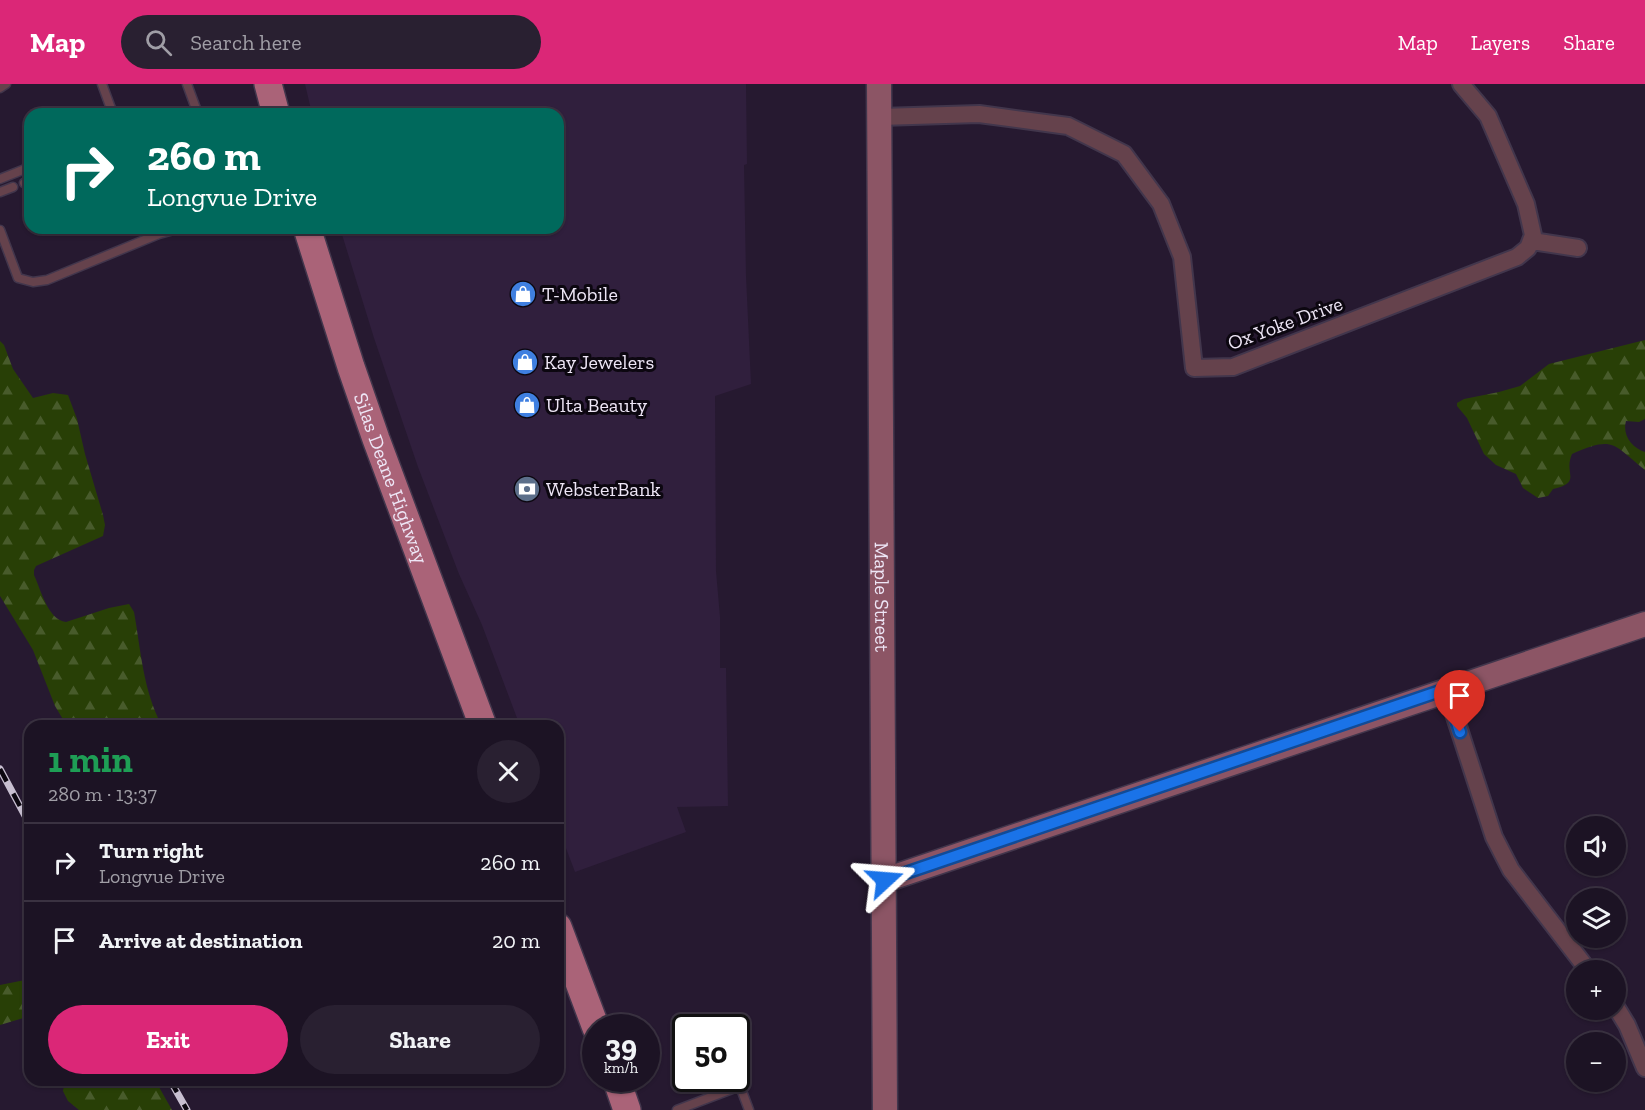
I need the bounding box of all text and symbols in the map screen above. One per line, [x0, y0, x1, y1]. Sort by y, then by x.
search box [121, 15, 541, 69]
text: Map [30, 26, 85, 59]
icon: search [142, 26, 175, 59]
text: Search here [190, 29, 302, 56]
text: Map [1398, 30, 1438, 55]
text: Layers [1471, 30, 1530, 55]
text: Share [1563, 30, 1615, 55]
text: 260 m [147, 130, 261, 181]
icon: right [48, 132, 126, 210]
text: Longvue Drive [147, 181, 317, 213]
shop icon: T-Mobile [508, 279, 538, 309]
place label: T-Mobile [542, 282, 618, 306]
street label: Ox Yoke Drive [1224, 291, 1346, 355]
shop icon: Kay Jewelers [510, 347, 540, 377]
place label: Kay Jewelers [544, 350, 654, 374]
street label: Silas Deane Highway [349, 389, 434, 568]
shop icon: Ulta Beauty [512, 390, 542, 420]
place label: Ulta Beauty [546, 393, 648, 417]
bank icon: WebsterBank [512, 474, 542, 504]
place label: WebsterBank [546, 477, 661, 501]
street label: Maple Street [870, 542, 894, 653]
pin [1434, 670, 1485, 732]
icon: arrive [1443, 679, 1476, 712]
text: 1 min [48, 738, 133, 781]
button: close [477, 740, 540, 803]
text: 280 m · 13:37 [48, 782, 157, 806]
map controls [1566, 816, 1626, 1092]
button: sound [1566, 816, 1626, 876]
text: Turn right [99, 837, 203, 864]
icon: right [48, 846, 81, 879]
position arrow [853, 848, 917, 912]
text: 260 m [480, 849, 540, 876]
text: Longvue Drive [99, 864, 225, 888]
button: layers [1566, 888, 1626, 948]
icon: arrive [48, 924, 81, 957]
text: Arrive at destination [99, 927, 302, 954]
text: 20 m [492, 927, 540, 954]
button: + [1566, 960, 1626, 1020]
button: Exit [48, 1005, 288, 1074]
button: Share [300, 1005, 540, 1074]
speed limit sign: 50 [672, 1014, 750, 1092]
text: 39 [605, 1028, 637, 1064]
button: − [1566, 1032, 1626, 1092]
text: km/h [604, 1059, 638, 1077]

